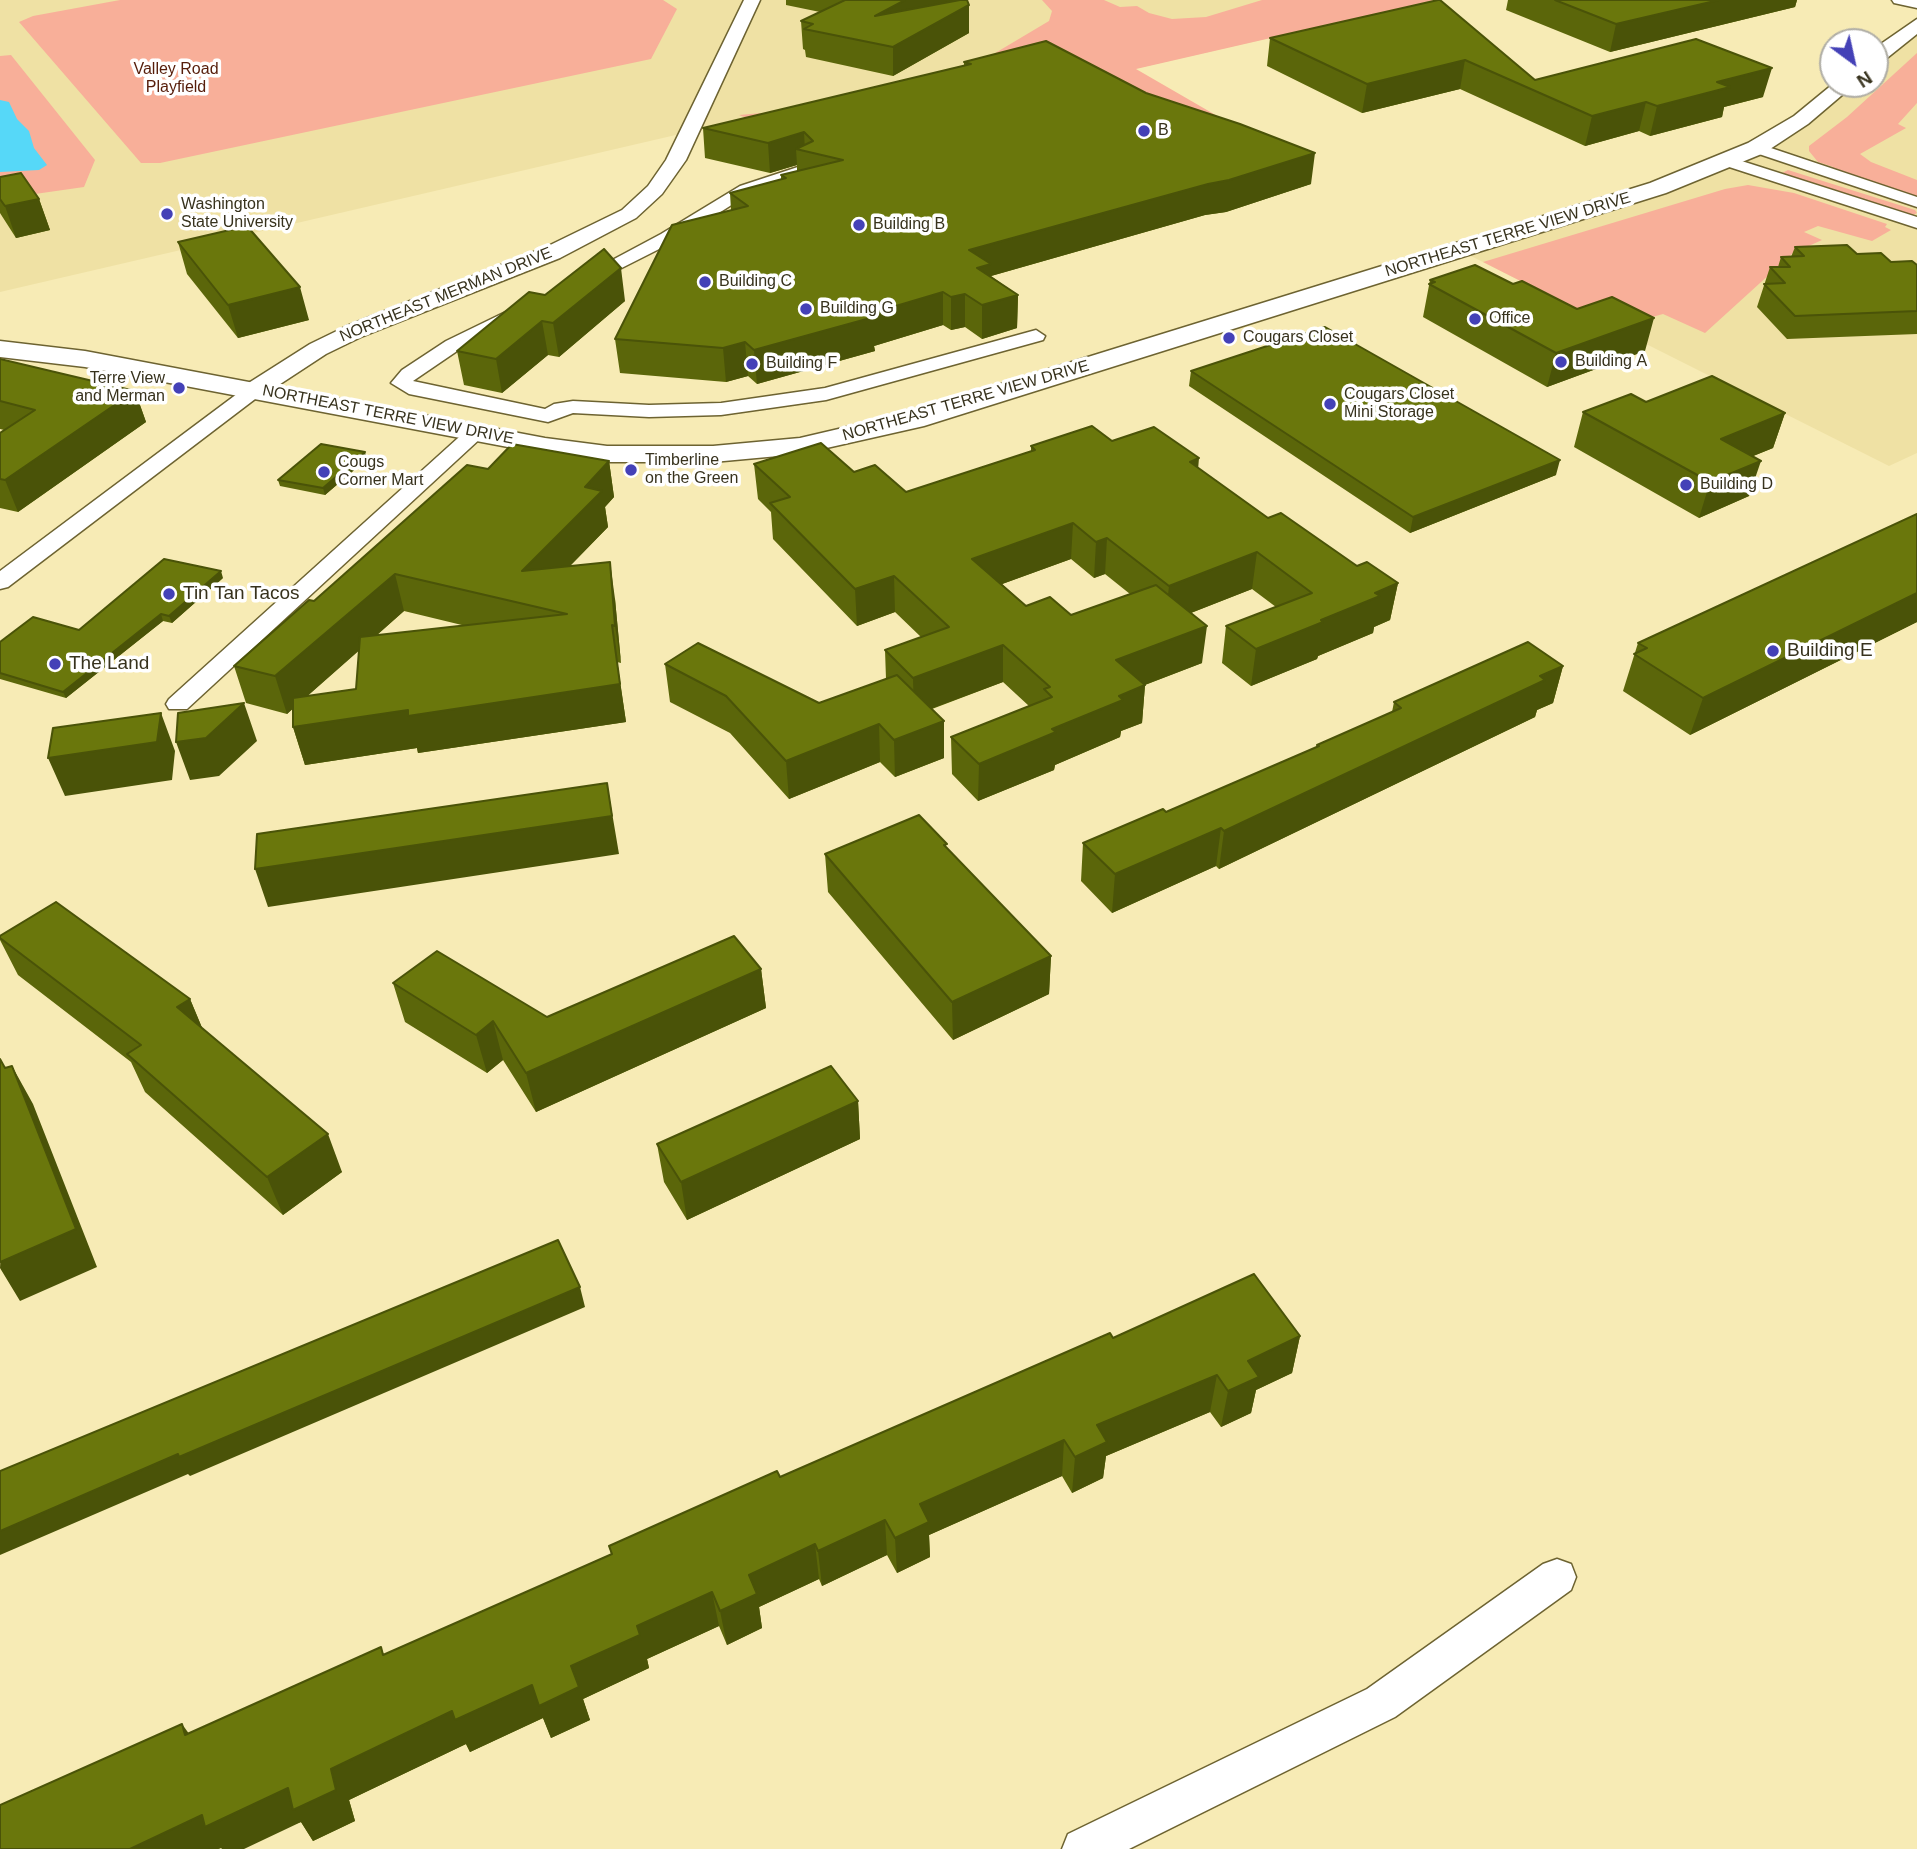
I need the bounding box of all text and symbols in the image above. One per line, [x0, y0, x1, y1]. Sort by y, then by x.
north arrow [1819, 28, 1889, 98]
park label: Valley Road Playfield [133, 60, 219, 98]
text: N [1853, 67, 1876, 92]
place label: B [1158, 121, 1169, 141]
marker: B [1136, 123, 1152, 139]
street label: NORTHEAST TERRE VIEW DRIVE [1383, 188, 1633, 282]
place label: Washington State University [181, 195, 293, 233]
marker: Washington State University [159, 206, 175, 222]
place label: Building B [873, 215, 945, 235]
marker: Building B [851, 217, 867, 233]
street label: NORTHEAST MERMAN DRIVE [337, 244, 555, 346]
place label: Building C [719, 272, 792, 292]
marker: Building C [697, 274, 713, 290]
place label: Building G [820, 299, 894, 319]
marker: Building G [798, 301, 814, 317]
place label: Office [1489, 309, 1530, 329]
marker: Office [1467, 311, 1483, 327]
place label: Cougars Closet [1243, 328, 1353, 348]
marker: Cougars Closet [1221, 330, 1237, 346]
place label: Building A [1575, 352, 1647, 372]
place label: Building F [766, 354, 837, 374]
marker: Building A [1553, 354, 1569, 370]
marker: Building F [744, 356, 760, 372]
street label: NORTHEAST TERRE VIEW DRIVE [840, 357, 1092, 445]
place label: Terre View and Merman [75, 369, 165, 407]
marker: Terre View and Merman [171, 380, 187, 396]
street label: NORTHEAST TERRE VIEW DRIVE [261, 381, 515, 449]
place label: Cougars Closet Mini Storage [1344, 385, 1454, 423]
marker: Cougars Closet Mini Storage [1322, 396, 1338, 412]
place label: Timberline on the Green [645, 451, 738, 489]
place label: Cougs Corner Mart [338, 453, 423, 491]
marker: Timberline on the Green [623, 462, 639, 478]
marker: Cougs Corner Mart [316, 464, 332, 480]
place label: Building D [1700, 475, 1773, 495]
marker: Building D [1678, 477, 1694, 493]
place label: Tin Tan Tacos [183, 583, 300, 605]
marker: Tin Tan Tacos [161, 586, 177, 602]
place label: Building E [1787, 640, 1873, 662]
marker: Building E [1765, 643, 1781, 659]
place label: The Land [69, 653, 149, 675]
marker: The Land [47, 656, 63, 672]

